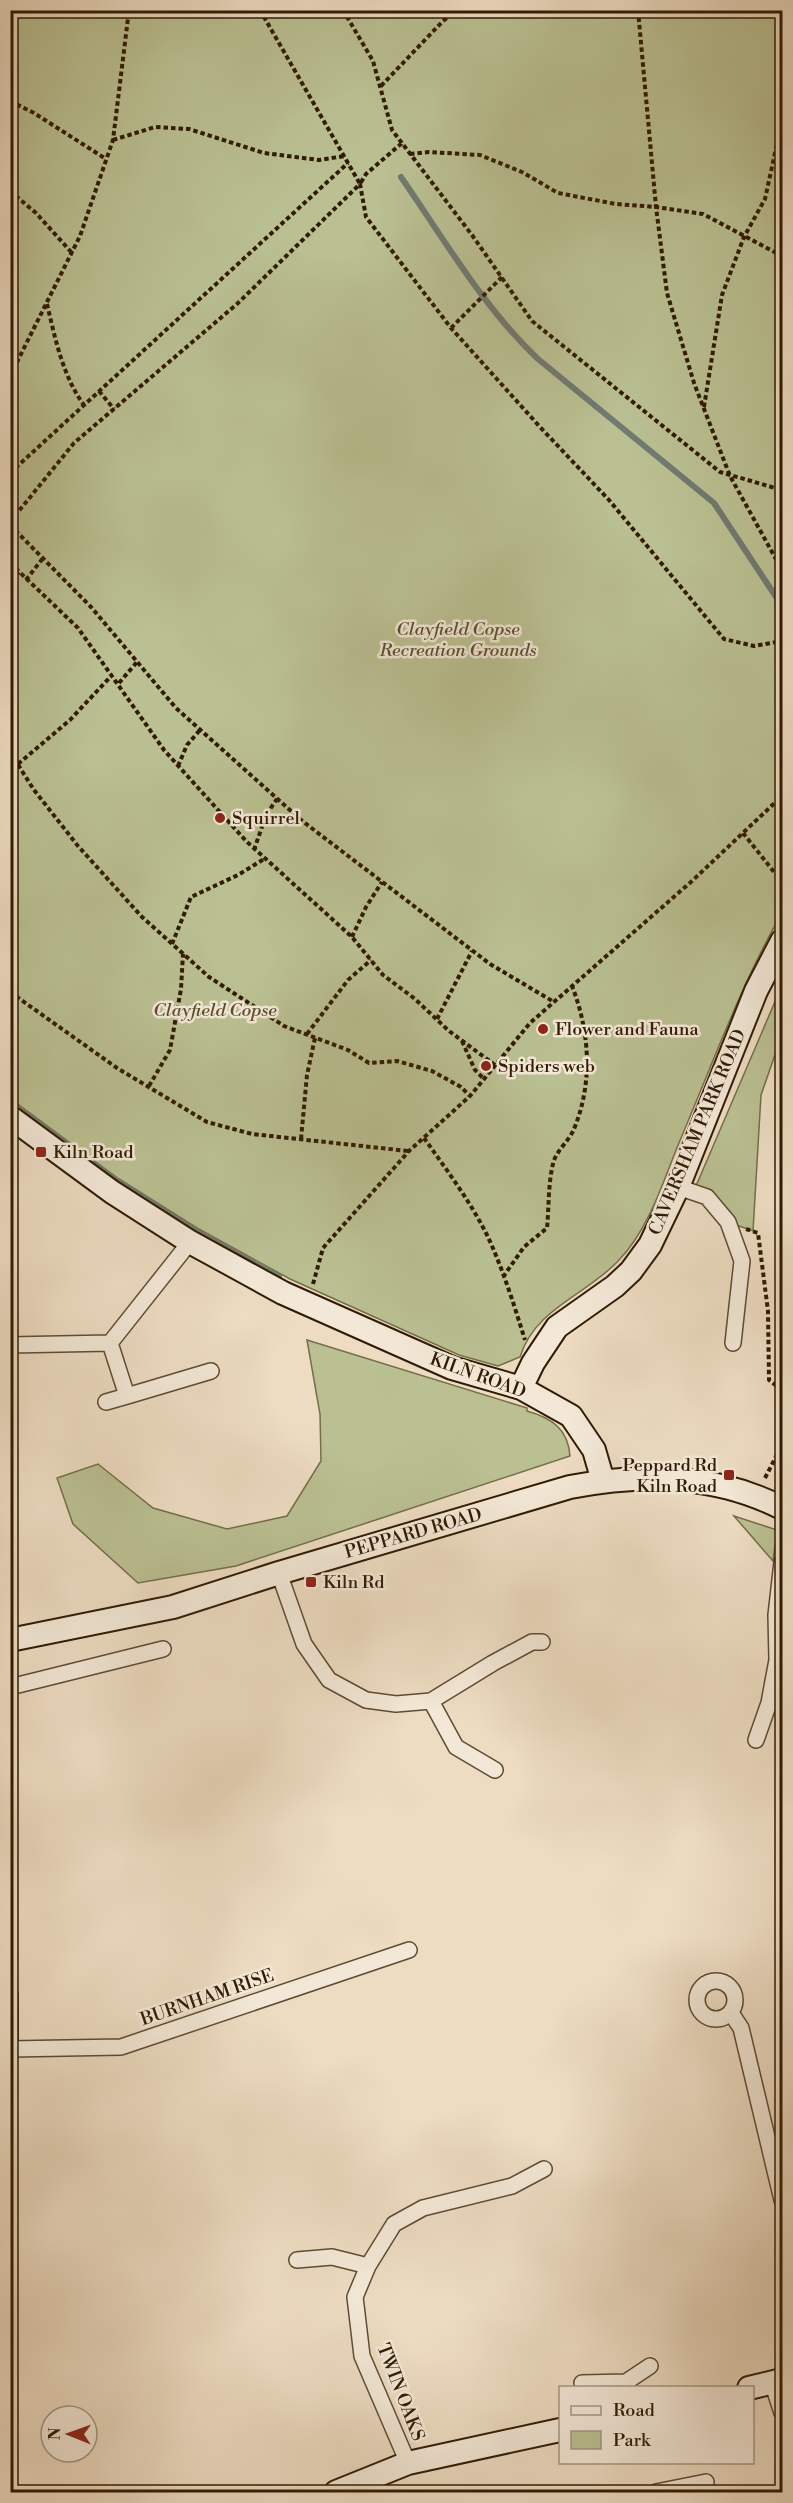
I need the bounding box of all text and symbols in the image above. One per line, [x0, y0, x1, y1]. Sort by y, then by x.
park label: Clayfield Copse Recreation Grounds [379, 618, 537, 662]
place label: Squirrel [232, 807, 301, 830]
marker: Squirrel [213, 811, 227, 825]
park label: Clayfield Copse [153, 999, 277, 1022]
place label: Flower and Fauna [555, 1018, 699, 1041]
marker: Flower and Fauna [536, 1022, 550, 1036]
street label: CAVERSHAM PARK ROAD [644, 1026, 751, 1239]
place label: Spiders web [498, 1055, 595, 1078]
marker: Spiders web [479, 1059, 493, 1073]
place label: Kiln Road [53, 1141, 134, 1164]
marker: Kiln Road [34, 1145, 48, 1159]
street label: KILN ROAD [427, 1347, 529, 1404]
place label: Peppard Rd Kiln Road [623, 1454, 718, 1498]
marker: Peppard Rd Kiln Road [722, 1468, 736, 1482]
street label: PEPPARD ROAD [342, 1503, 485, 1564]
place label: Kiln Rd [323, 1571, 385, 1594]
marker: Kiln Rd [304, 1575, 318, 1589]
street label: BURNHAM RISE [136, 1964, 277, 2031]
street label: TWIN OAKS [371, 2340, 430, 2444]
legend [559, 2386, 754, 2464]
text: Road [613, 2399, 656, 2422]
north arrow [39, 2404, 99, 2464]
text: N [45, 2427, 65, 2440]
text: Park [613, 2429, 652, 2452]

